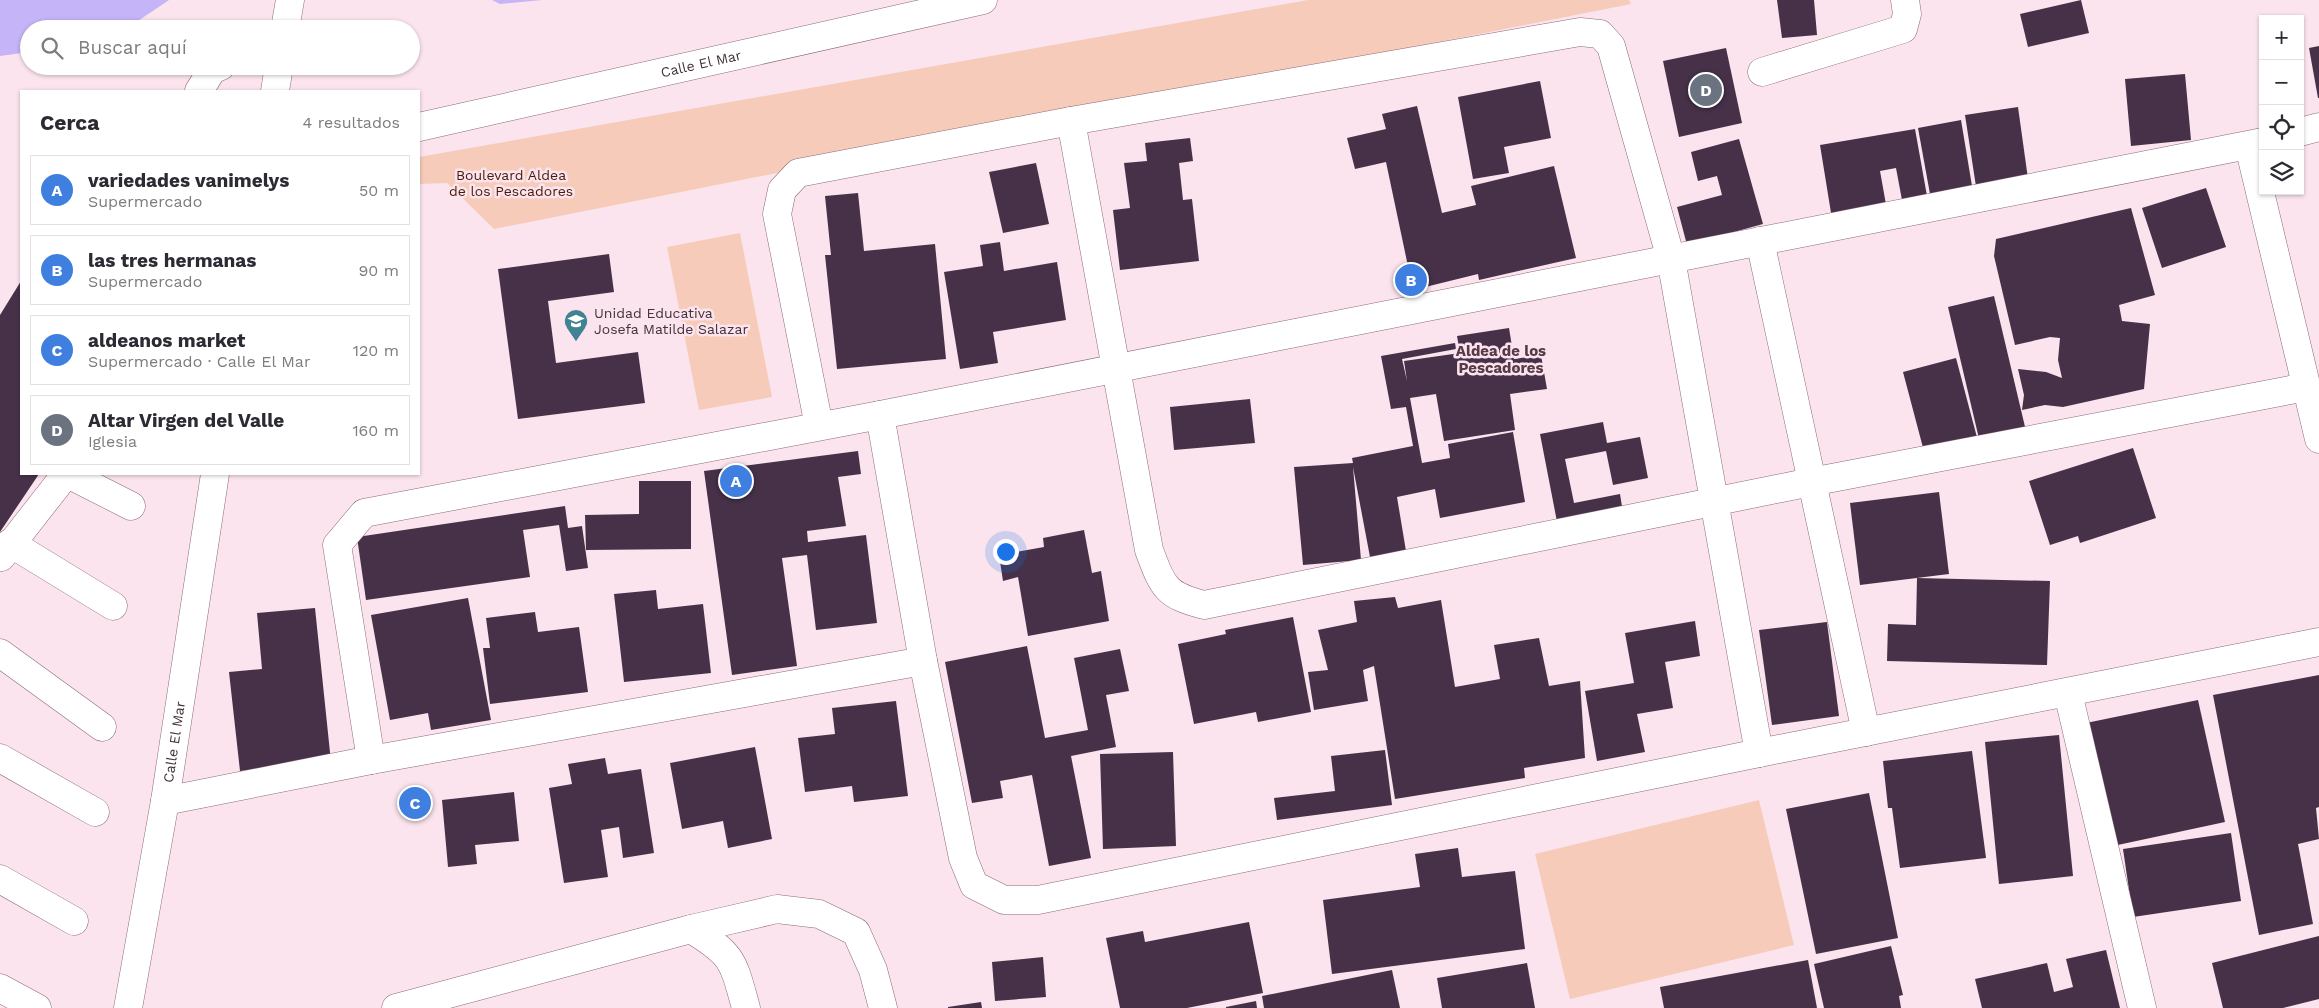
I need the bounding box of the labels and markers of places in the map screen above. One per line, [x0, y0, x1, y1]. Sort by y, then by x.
pin: D [1690, 71, 1722, 109]
pin: B [1395, 261, 1427, 299]
place label: Unidad Educativa Josefa Matilde Salazar [594, 305, 748, 337]
school or university icon: Unidad Educativa Josefa Matilde Salazar [563, 308, 589, 342]
pin: A [720, 462, 752, 500]
pin: C [399, 784, 431, 822]

